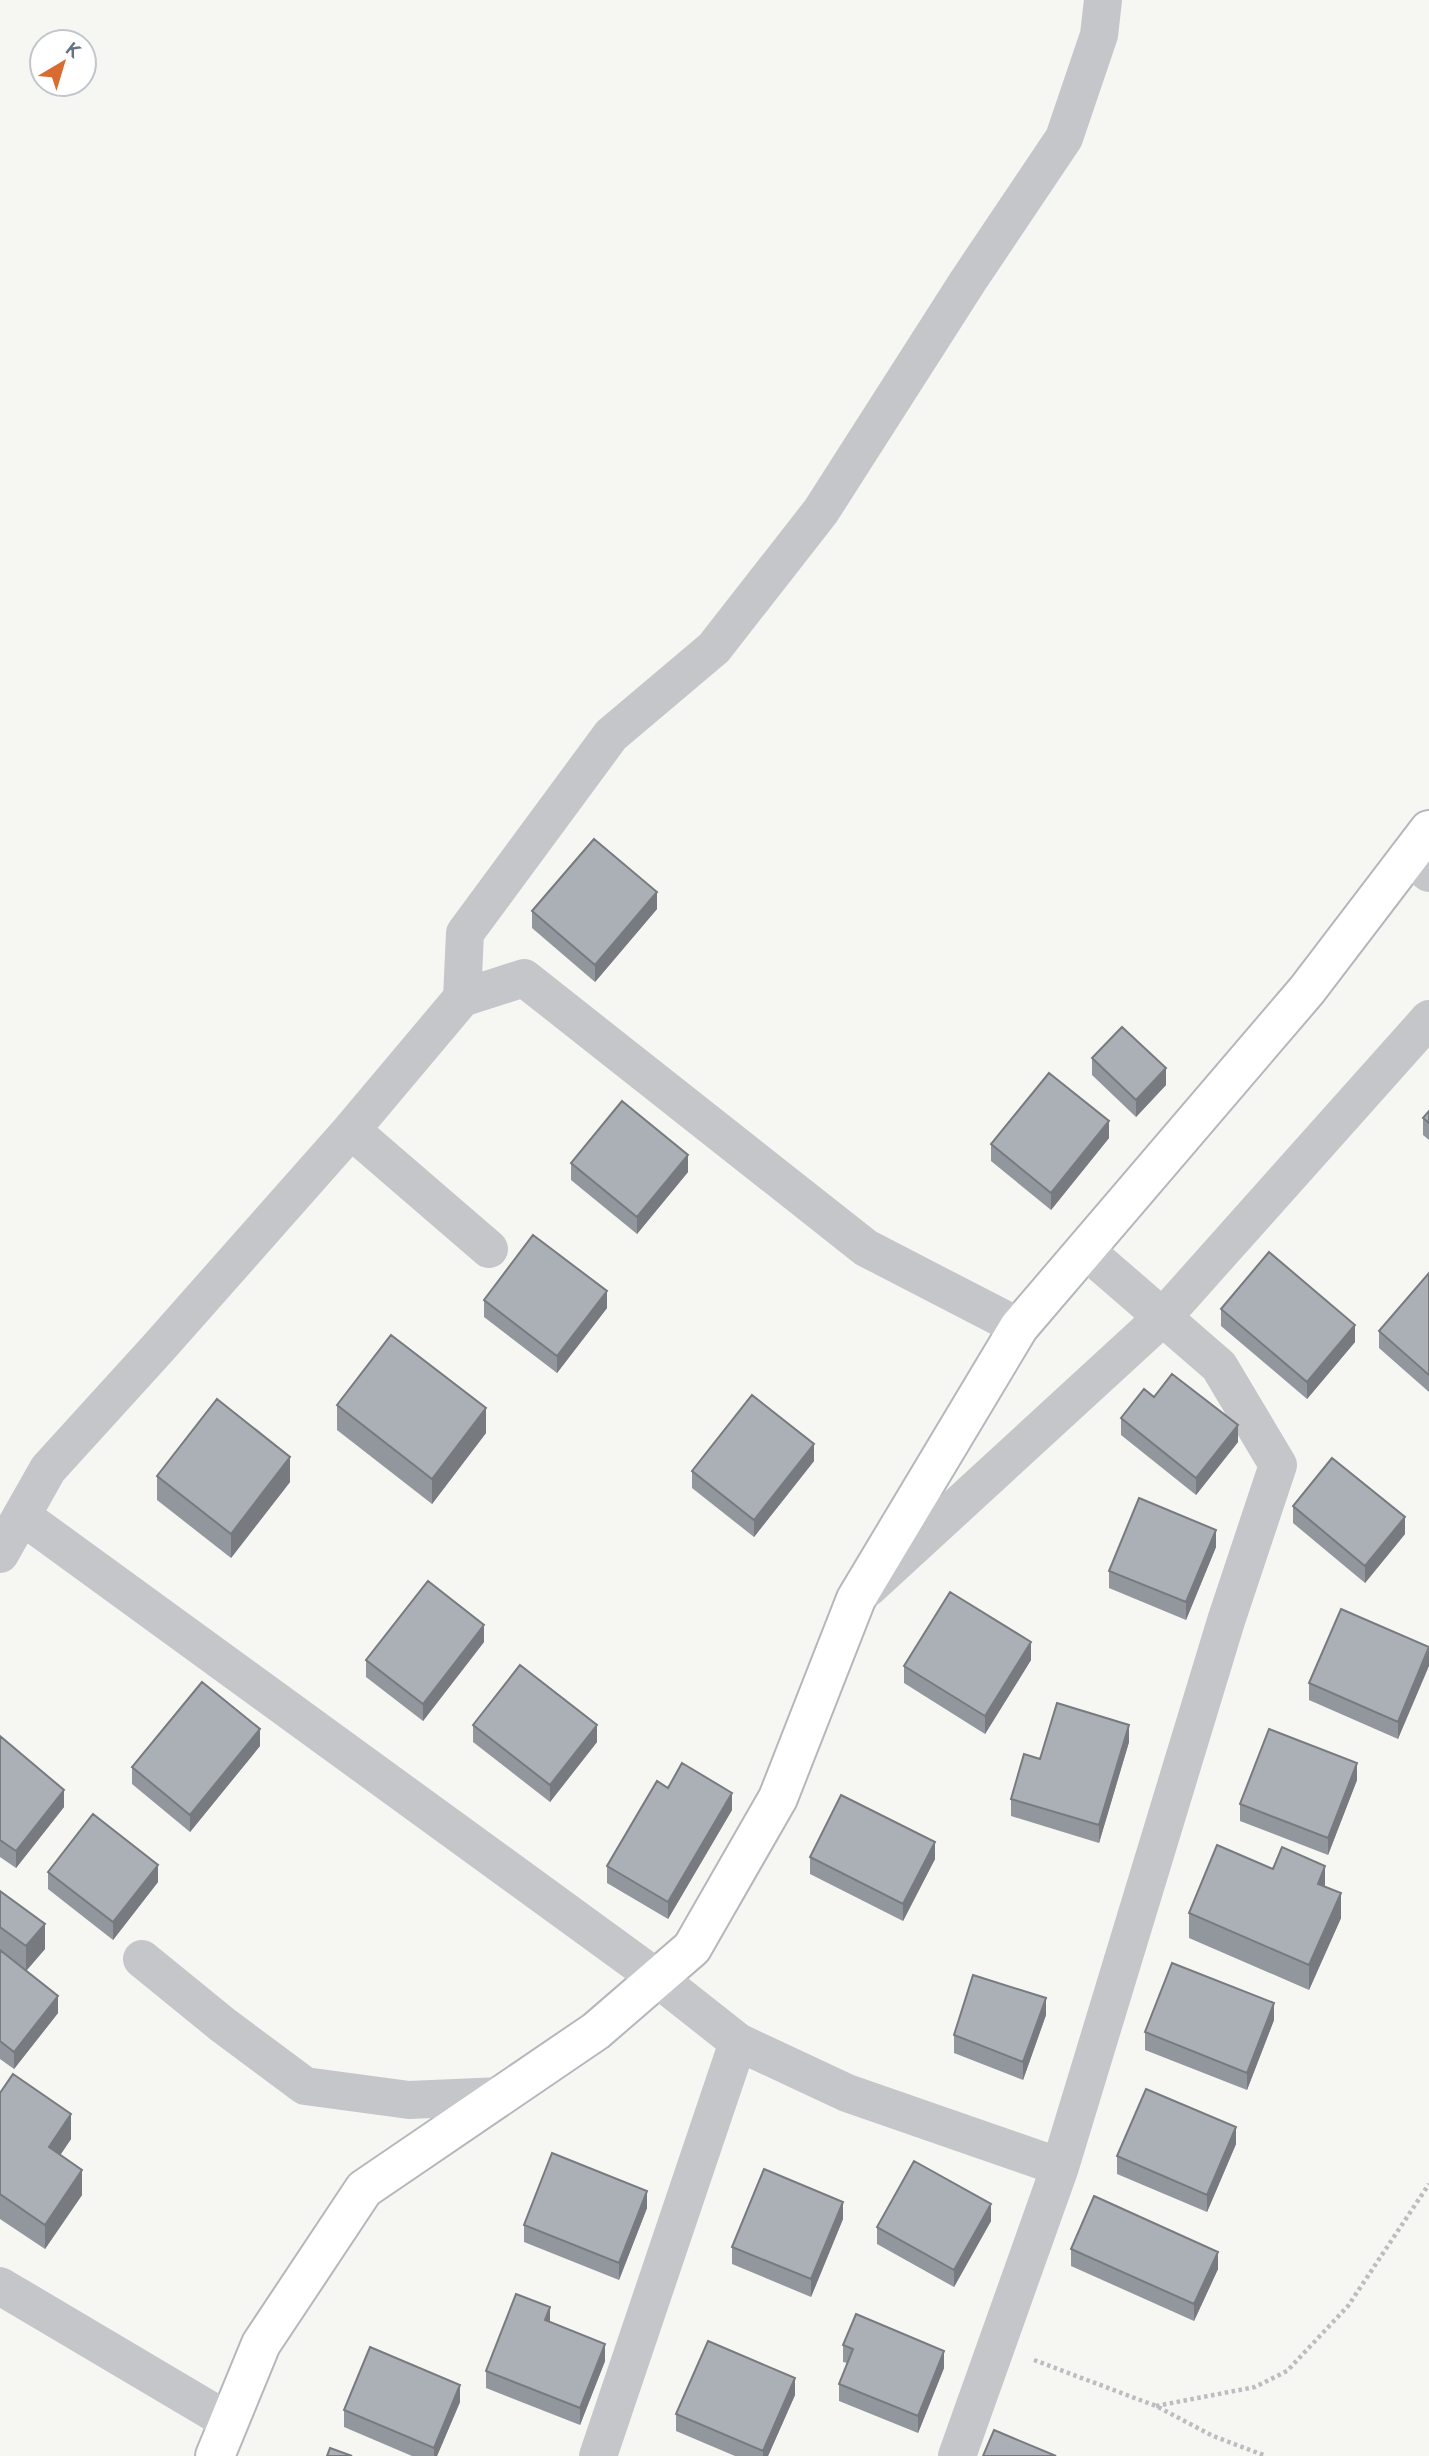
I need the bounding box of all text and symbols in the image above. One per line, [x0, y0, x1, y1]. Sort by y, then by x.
north arrow [28, 28, 98, 98]
text: K [61, 37, 85, 63]

